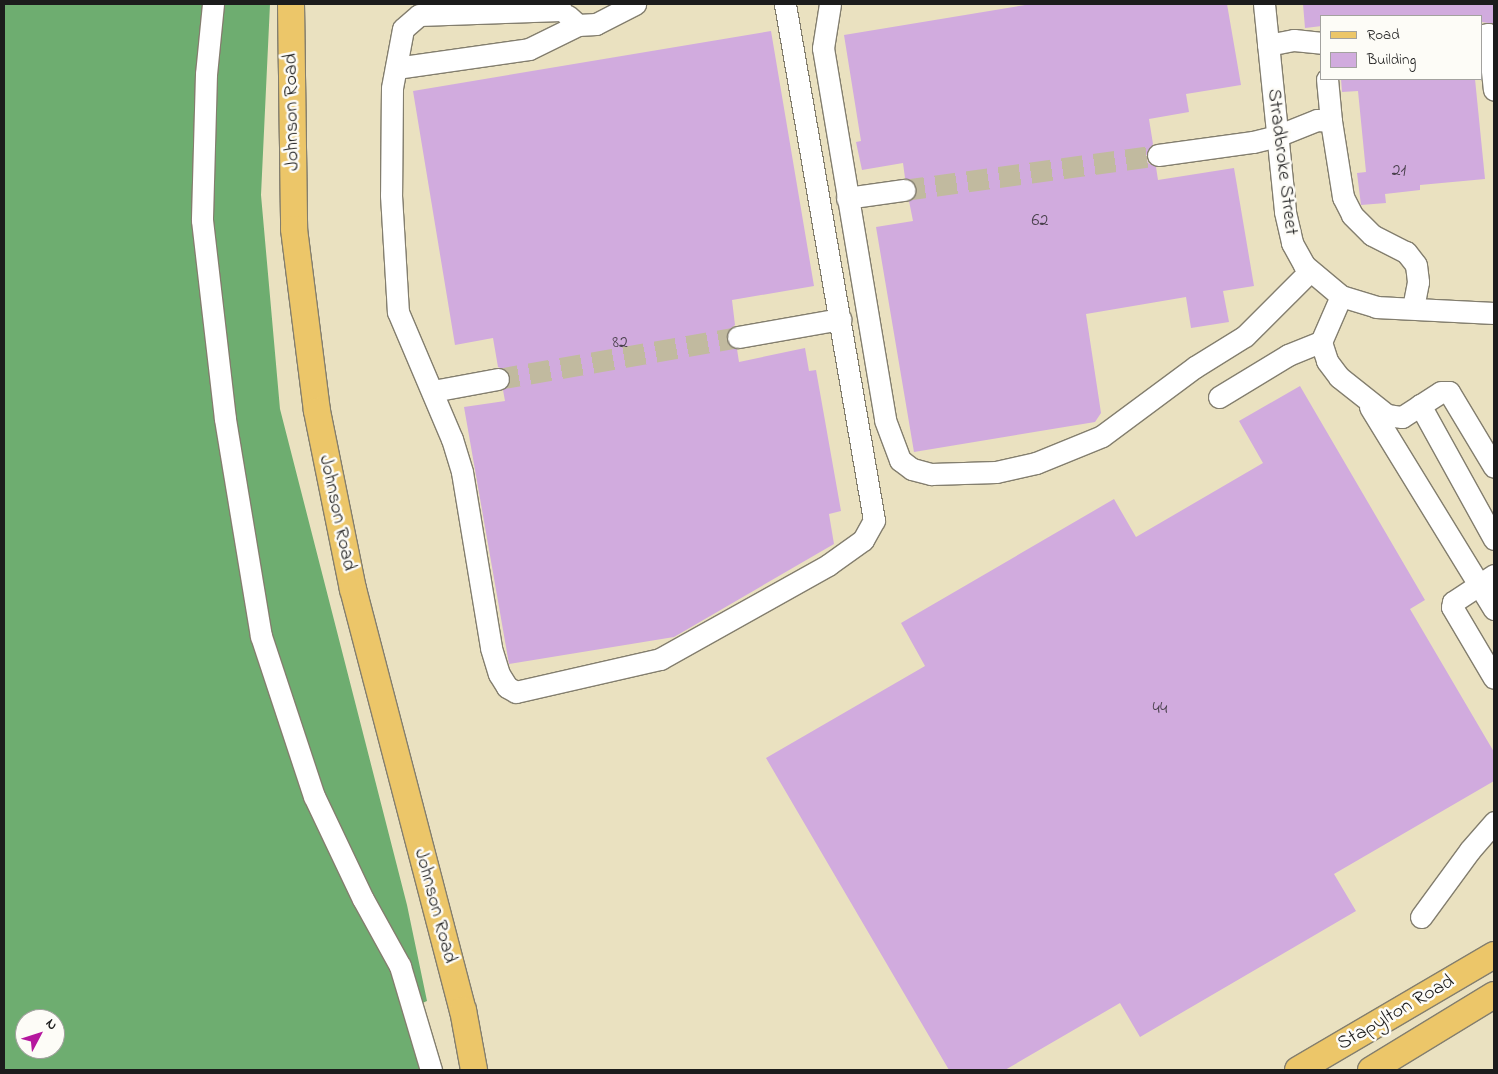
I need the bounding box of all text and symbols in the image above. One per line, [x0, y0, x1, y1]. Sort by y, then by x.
legend [1320, 15, 1483, 80]
text: Road [1367, 24, 1400, 46]
text: Building [1367, 49, 1416, 71]
street label: Johnson Road [279, 53, 305, 171]
street label: Stradbroke Street [1261, 87, 1303, 237]
house number: 21 [1392, 160, 1406, 182]
house number: 62 [1032, 210, 1048, 232]
house number: 82 [612, 332, 628, 354]
street label: Johnson Road [313, 453, 361, 573]
house number: 44 [1153, 698, 1167, 720]
street label: Johnson Road [408, 846, 462, 966]
street label: Stapylton Road [1333, 970, 1459, 1056]
north arrow [15, 1009, 65, 1059]
text: N [40, 1014, 62, 1035]

